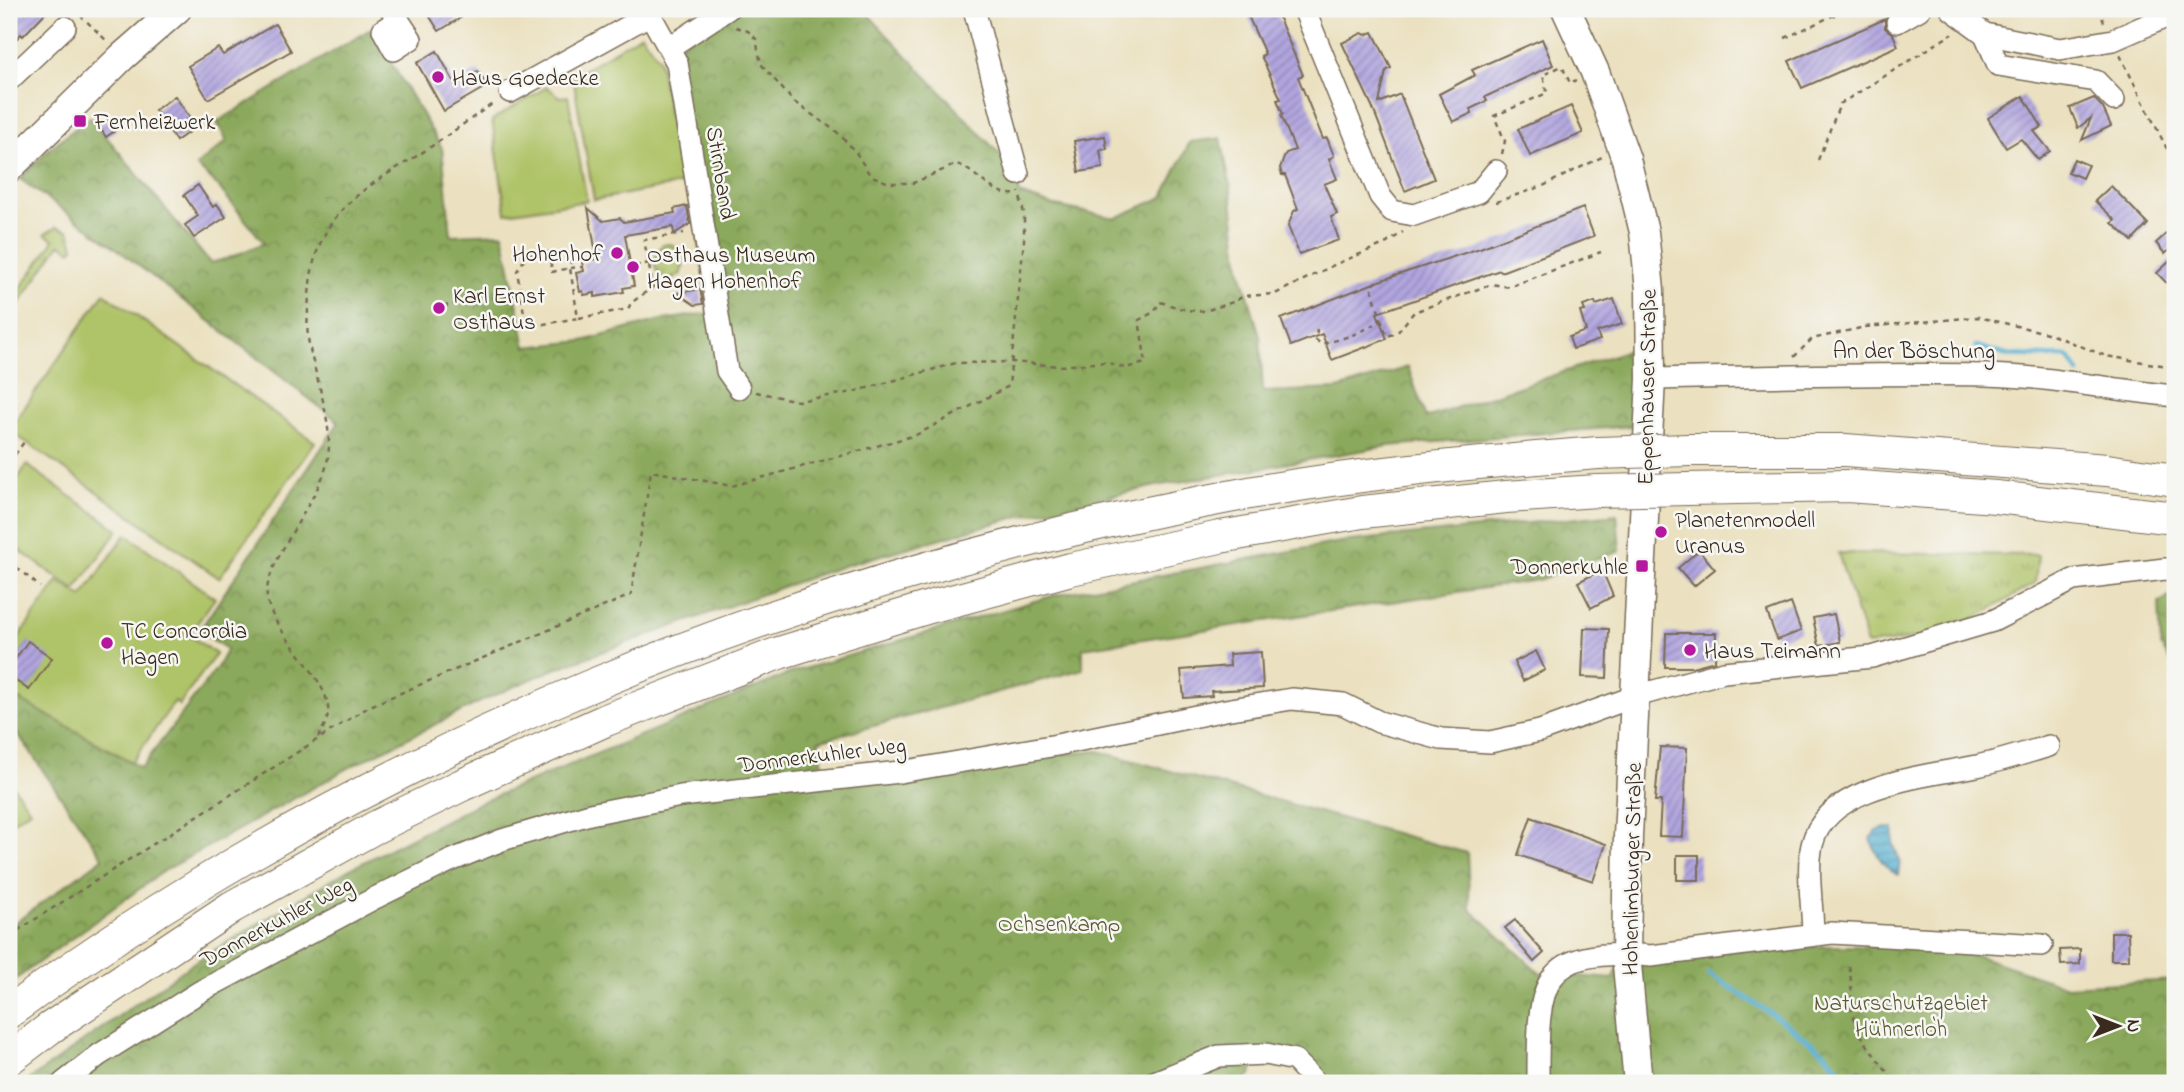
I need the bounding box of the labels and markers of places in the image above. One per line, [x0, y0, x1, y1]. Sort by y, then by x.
place label: Haus Goedecke [452, 63, 600, 96]
marker: Haus Goedecke [430, 69, 446, 85]
place label: Fernheizwerk [93, 107, 216, 140]
marker: Fernheizwerk [72, 113, 88, 129]
place label: Hohenhof [512, 239, 603, 272]
place label: Osthaus Museum Hagen Hohenhof [647, 240, 815, 300]
marker: Hohenhof [609, 245, 625, 261]
marker: Osthaus Museum Hagen Hohenhof [625, 259, 641, 275]
place label: Karl Ernst Osthaus [453, 281, 545, 340]
marker: Karl Ernst Osthaus [431, 300, 447, 316]
place label: Planetenmodell Uranus [1675, 505, 1815, 564]
marker: Planetenmodell Uranus [1653, 524, 1669, 540]
place label: Donnerkuhle [1510, 552, 1629, 585]
marker: Donnerkuhle [1634, 558, 1650, 574]
place label: TC Concordia Hagen [121, 616, 247, 676]
marker: TC Concordia Hagen [99, 635, 115, 651]
place label: Haus Teimann [1704, 636, 1841, 669]
marker: Haus Teimann [1682, 642, 1698, 658]

